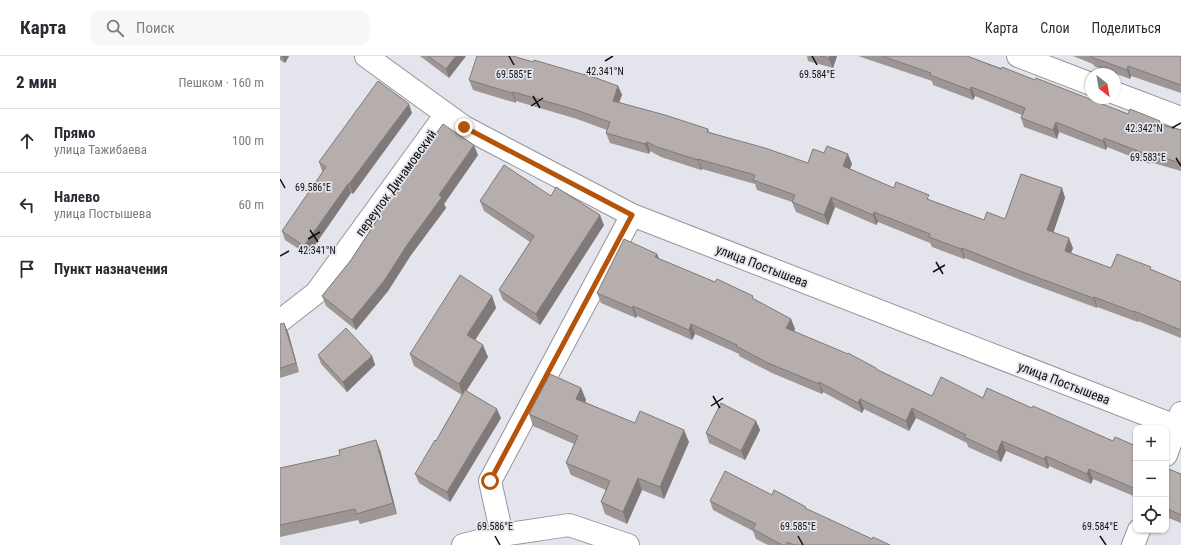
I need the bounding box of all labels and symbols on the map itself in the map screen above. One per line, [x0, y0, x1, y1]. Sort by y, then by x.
text: 42.341°N [586, 66, 624, 77]
north arrow [1085, 68, 1121, 104]
text: 69.585°E [496, 69, 532, 80]
text: 69.584°E [799, 69, 835, 80]
route end [455, 118, 473, 136]
text: 42.342°N [1125, 123, 1163, 134]
street label: переулок Динамовский [352, 127, 440, 239]
text: 69.583°E [1130, 152, 1166, 163]
text: 69.586°E [295, 182, 331, 193]
street label: улица Постышева [714, 242, 810, 290]
text: 42.341°N [298, 245, 336, 256]
street label: улица Постышева [1016, 359, 1112, 407]
route start [481, 472, 499, 490]
text: 69.586°E [477, 521, 513, 532]
text: 69.585°E [780, 521, 816, 532]
text: 69.584°E [1082, 521, 1118, 532]

